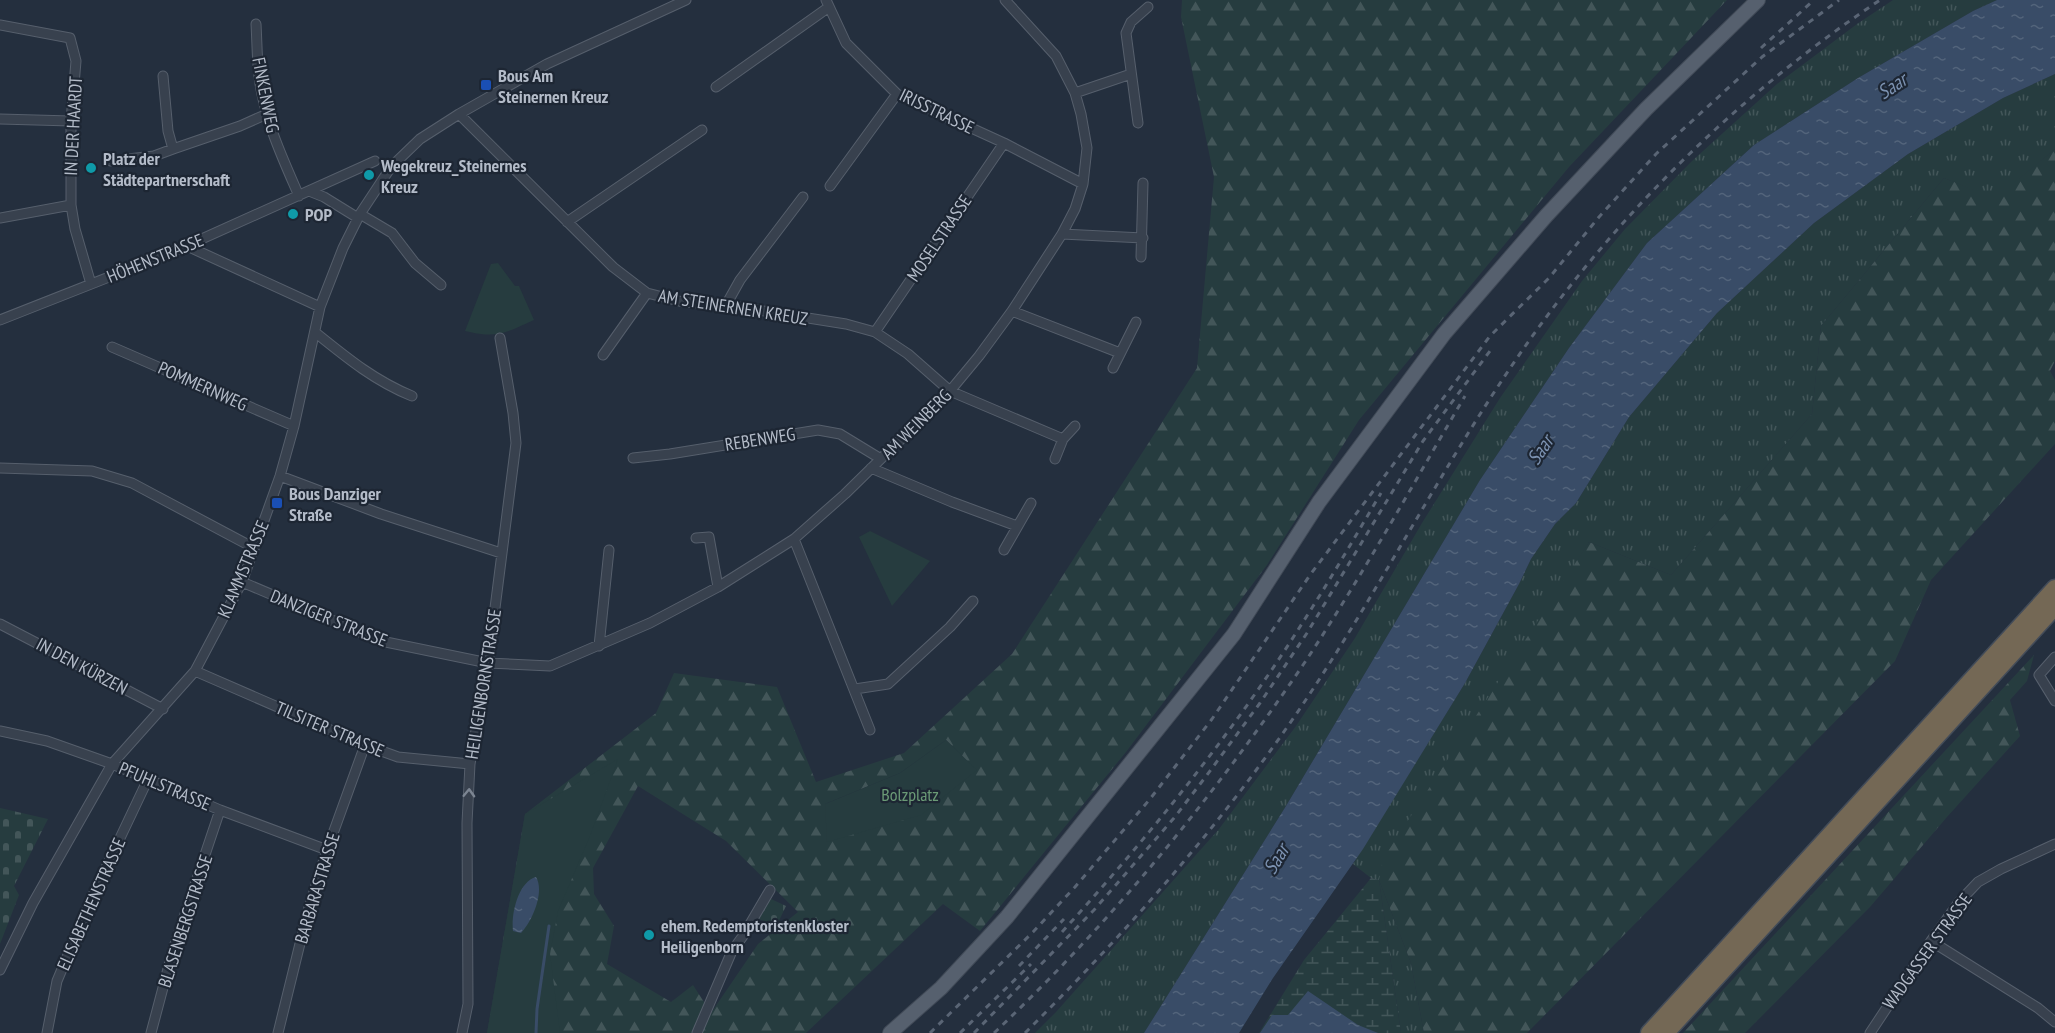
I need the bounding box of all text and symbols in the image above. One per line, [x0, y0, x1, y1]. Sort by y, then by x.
street label: FINKENWEG [247, 55, 285, 135]
place label: Bous Am Steinernen Kreuz [498, 64, 609, 108]
water label: Saar [1872, 66, 1914, 105]
street label: IN DER HAARDT [59, 76, 87, 176]
marker: Bous Am Steinernen Kreuz [479, 78, 493, 92]
street label: IRISSTRASSE [896, 83, 978, 139]
place label: Platz der Städtepartnerschaft [103, 147, 231, 191]
place label: Wegekreuz_Steinernes Kreuz [380, 154, 527, 198]
marker: Platz der Städtepartnerschaft [84, 161, 98, 175]
marker: Wegekreuz_Steinernes Kreuz [362, 168, 376, 182]
street label: MOSELSTRASSE [902, 190, 976, 286]
place label: POP [305, 203, 332, 226]
marker: POP [286, 207, 300, 221]
street label: HÖHENSTRASSE [103, 228, 207, 288]
street label: AM STEINERNEN KREUZ [657, 284, 809, 330]
street label: POMMERNWEG [155, 356, 251, 416]
street label: AM WEINBERG [876, 384, 956, 464]
street label: REBENWEG [723, 422, 797, 456]
water label: Saar [1521, 428, 1561, 470]
place label: Bous Danziger Straße [289, 482, 382, 526]
marker: Bous Danziger Straße [270, 496, 284, 510]
street label: KLAMMSTRASSE [212, 517, 274, 621]
street label: DANZIGER STRASSE [267, 584, 391, 652]
street label: HEILIGENBORNSTRASSE [460, 607, 506, 761]
street label: IN DEN KÜRZEN [32, 632, 132, 700]
street label: TILSITER STRASSE [272, 696, 388, 762]
street label: PFUHLSTRASSE [116, 756, 214, 816]
park label: Bolzplatz [881, 783, 939, 806]
one-way arrow [462, 789, 475, 798]
street label: BARBARASTRASSE [289, 830, 345, 946]
street label: ELISABETHENSTRASSE [52, 834, 130, 974]
water label: Saar [1257, 837, 1296, 879]
street label: BLASENBERGSTRASSE [153, 852, 217, 990]
street label: WADGASSER STRASSE [1877, 888, 1977, 1014]
place label: ehem. Redemptoristenkloster Heiligenborn [661, 914, 850, 958]
marker: ehem. Redemptoristenkloster Heiligenborn [642, 928, 656, 942]

